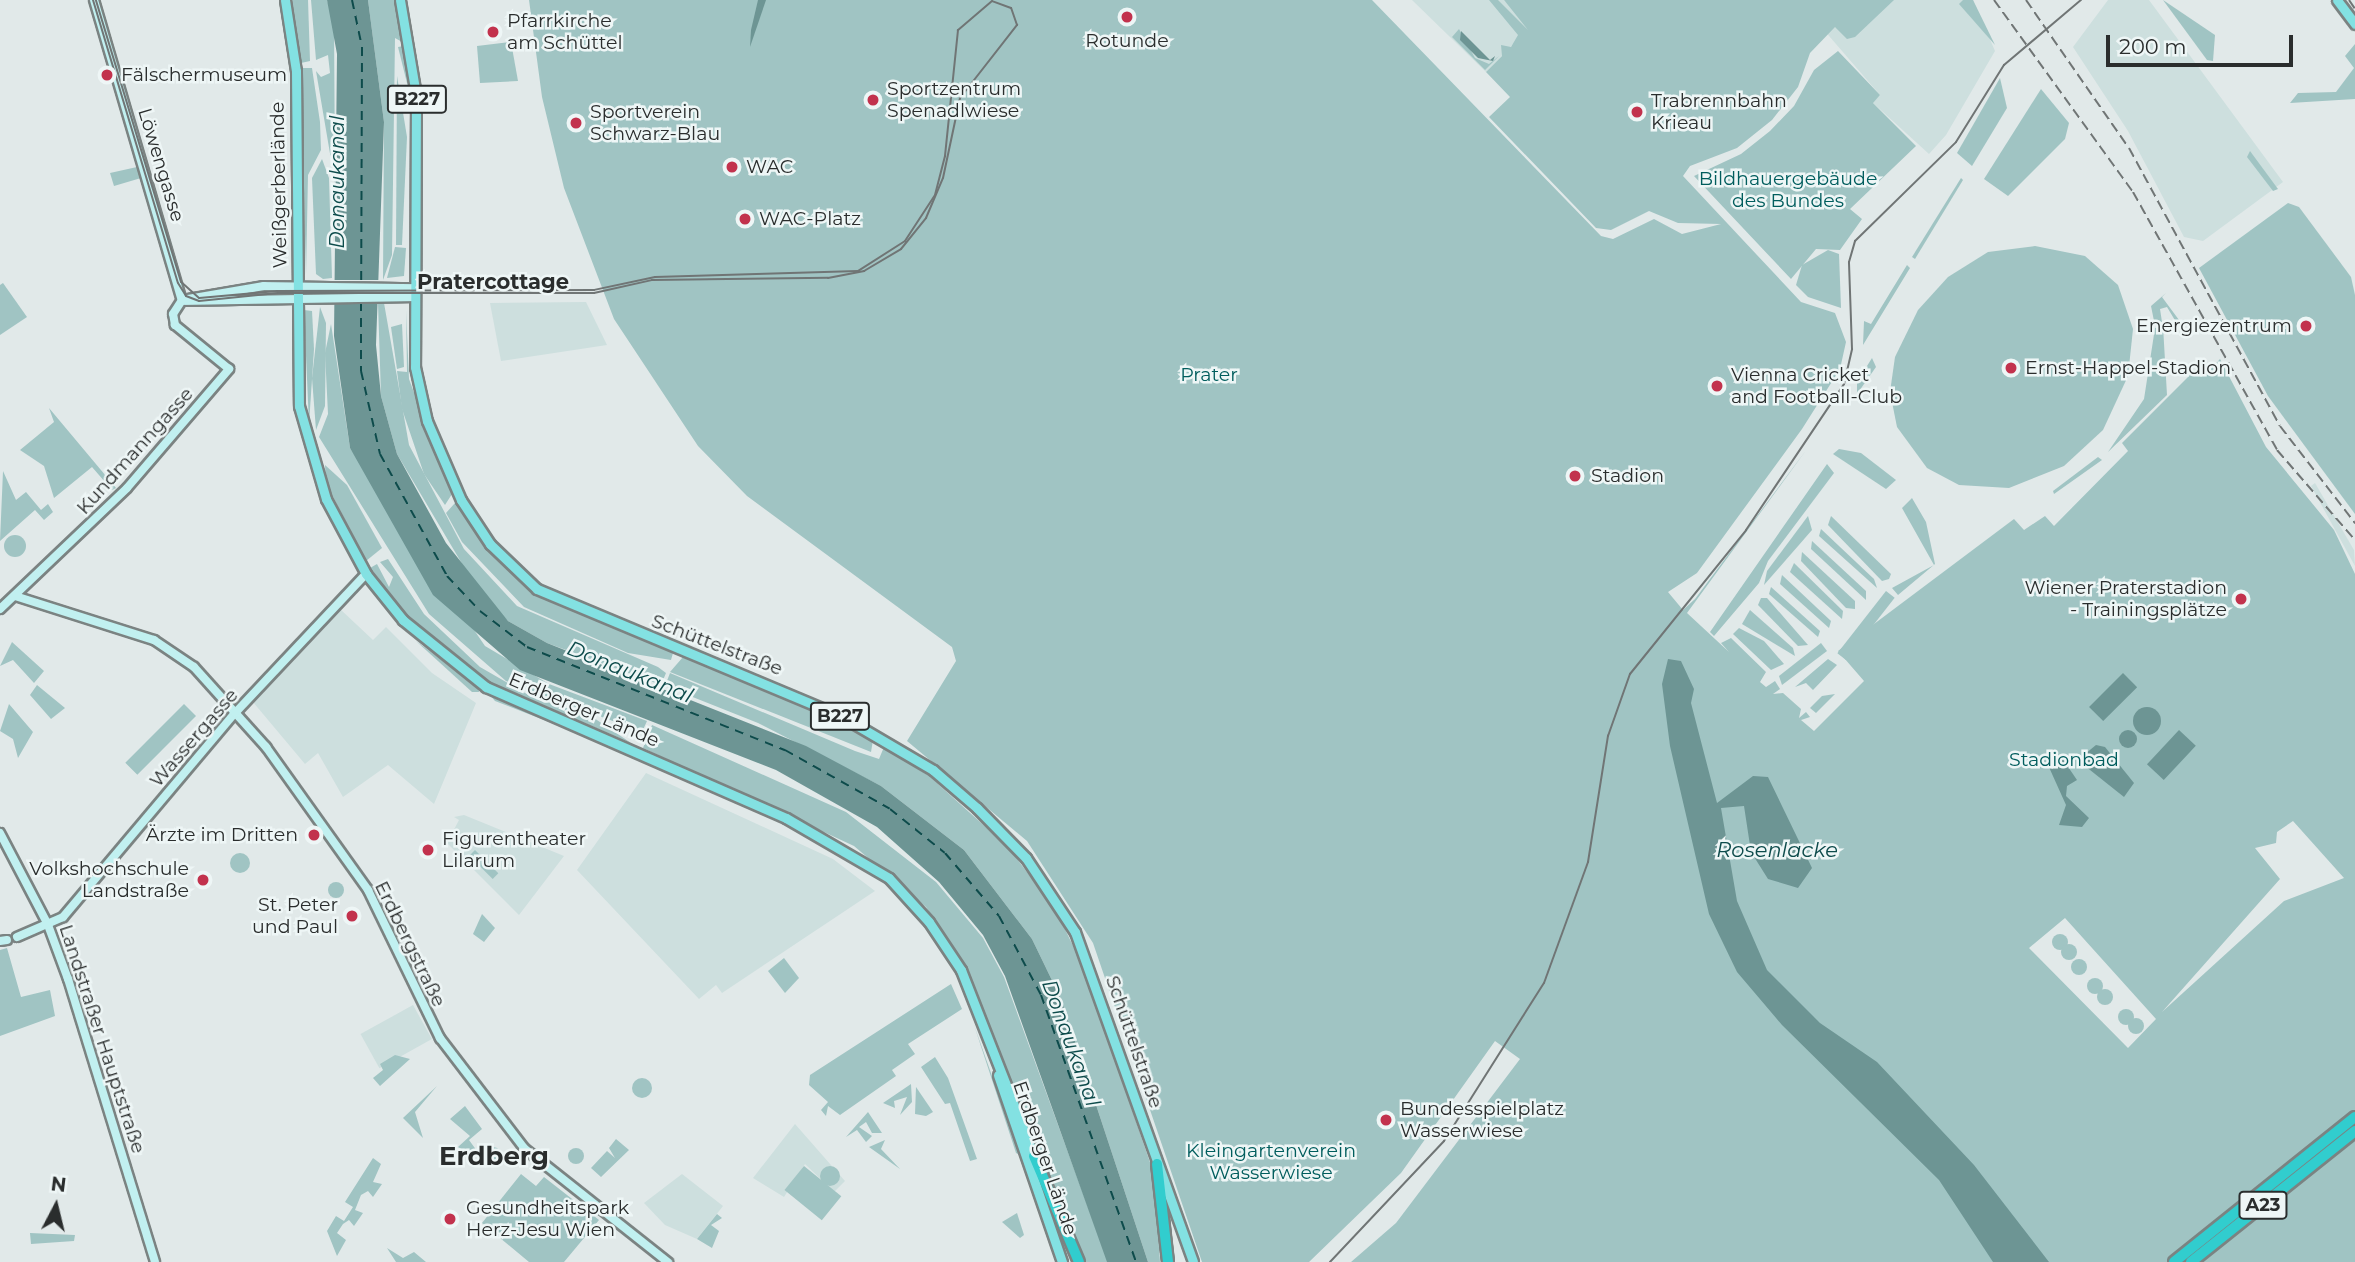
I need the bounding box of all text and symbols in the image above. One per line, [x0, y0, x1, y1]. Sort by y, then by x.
marker: Rotunde [1117, 7, 1137, 27]
place label: Pfarrkirche am Schüttel [507, 10, 623, 54]
scale bar [2110, 21, 2297, 65]
marker: Pfarrkirche am Schüttel [485, 24, 501, 40]
place label: Rotunde [1085, 30, 1169, 52]
text: 200 m [2119, 34, 2186, 59]
place label: Fälschermuseum [121, 64, 287, 86]
marker: Fälschermuseum [99, 67, 115, 83]
place label: Sportzentrum Spenadlwiese [887, 78, 1021, 122]
road number: B227 [386, 84, 448, 114]
place label: Trabrennbahn Krieau [1651, 90, 1787, 134]
marker: Sportzentrum Spenadlwiese [865, 92, 881, 108]
street label: Weißgerberlände [266, 101, 292, 269]
place label: Sportverein Schwarz-Blau [590, 101, 720, 145]
marker: Trabrennbahn Krieau [1629, 104, 1645, 120]
street label: Löwengasse [133, 105, 189, 225]
water label: Donaukanal [324, 115, 350, 249]
marker: Sportverein Schwarz-Blau [568, 115, 584, 131]
place label: WAC [746, 156, 793, 178]
marker: WAC [724, 159, 740, 175]
park label: Bildhauergebäude des Bundes [1699, 168, 1877, 212]
place label: WAC-Platz [759, 208, 861, 230]
marker: WAC-Platz [737, 211, 753, 227]
district label: Pratercottage [417, 269, 569, 295]
place label: Energiezentrum [2136, 315, 2292, 337]
marker: Energiezentrum [2298, 318, 2314, 334]
place label: Ernst-Happel-Stadion [2025, 357, 2231, 379]
marker: Ernst-Happel-Stadion [2003, 360, 2019, 376]
park label: Prater [1180, 364, 1238, 386]
place label: Vienna Cricket and Football-Club [1731, 364, 1902, 408]
marker: Vienna Cricket and Football-Club [1709, 378, 1725, 394]
street label: Kundmanngasse [72, 383, 198, 519]
place label: Stadion [1591, 465, 1664, 487]
marker: Stadion [1565, 466, 1585, 486]
place label: Wiener Praterstadion - Trainingsplätze [2024, 577, 2227, 621]
marker: Wiener Praterstadion - Trainingsplätze [2233, 591, 2249, 607]
street label: Schüttelstraße [648, 610, 786, 680]
water label: Donaukanal [563, 635, 697, 709]
street label: Erdberger Lände [505, 668, 663, 752]
street label: Wassergasse [145, 684, 243, 792]
road number: B227 [808, 702, 872, 730]
park label: Stadionbad [2009, 749, 2119, 771]
place label: Ärzte im Dritten [146, 824, 298, 846]
marker: Ärzte im Dritten [304, 825, 324, 845]
place label: Figurentheater Lilarum [442, 828, 586, 872]
water label: Rosenlacke [1716, 837, 1838, 863]
marker: Figurentheater Lilarum [420, 842, 436, 858]
place label: Volkshochschule Landstraße [29, 858, 189, 902]
marker: Volkshochschule Landstraße [195, 872, 211, 888]
street label: Erdbergstraße [370, 877, 450, 1011]
place label: St. Peter und Paul [252, 894, 338, 938]
marker: St. Peter und Paul [344, 908, 360, 924]
street label: Landstraßer Hauptstraße [54, 922, 150, 1156]
street label: Schüttelstraße [1101, 973, 1167, 1111]
water label: Donaukanal [1036, 976, 1106, 1110]
street label: Erdberger Lände [1008, 1078, 1082, 1238]
place label: Bundesspielplatz Wasserwiese [1400, 1098, 1564, 1142]
marker: Bundesspielplatz Wasserwiese [1378, 1112, 1394, 1128]
park label: Kleingartenverein Wasserwiese [1186, 1140, 1356, 1184]
district label: Erdberg [439, 1141, 549, 1173]
north arrow [21, 1171, 91, 1241]
text: N [50, 1172, 68, 1197]
road number: A23 [2237, 1190, 2289, 1220]
place label: Gesundheitspark Herz-Jesu Wien [466, 1197, 629, 1241]
marker: Gesundheitspark Herz-Jesu Wien [440, 1209, 460, 1229]

